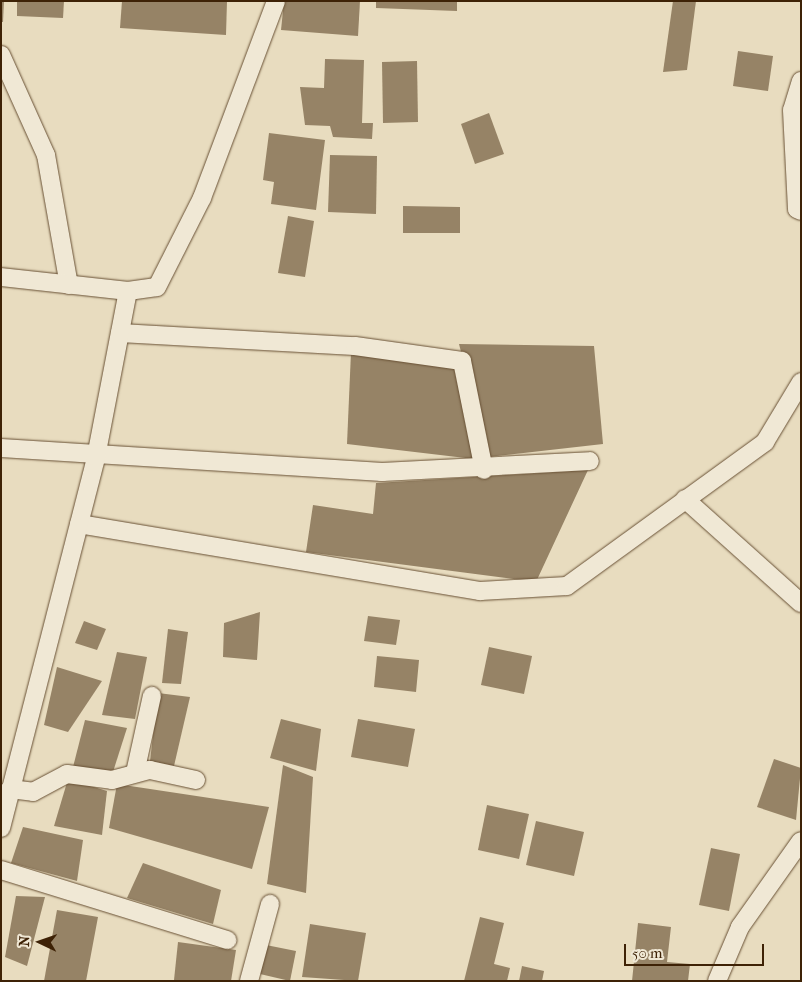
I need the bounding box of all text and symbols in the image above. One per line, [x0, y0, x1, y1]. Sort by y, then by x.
north arrow [15, 917, 65, 967]
scale bar [627, 934, 767, 966]
text: N [16, 935, 33, 947]
text: 50 m [632, 944, 662, 962]

